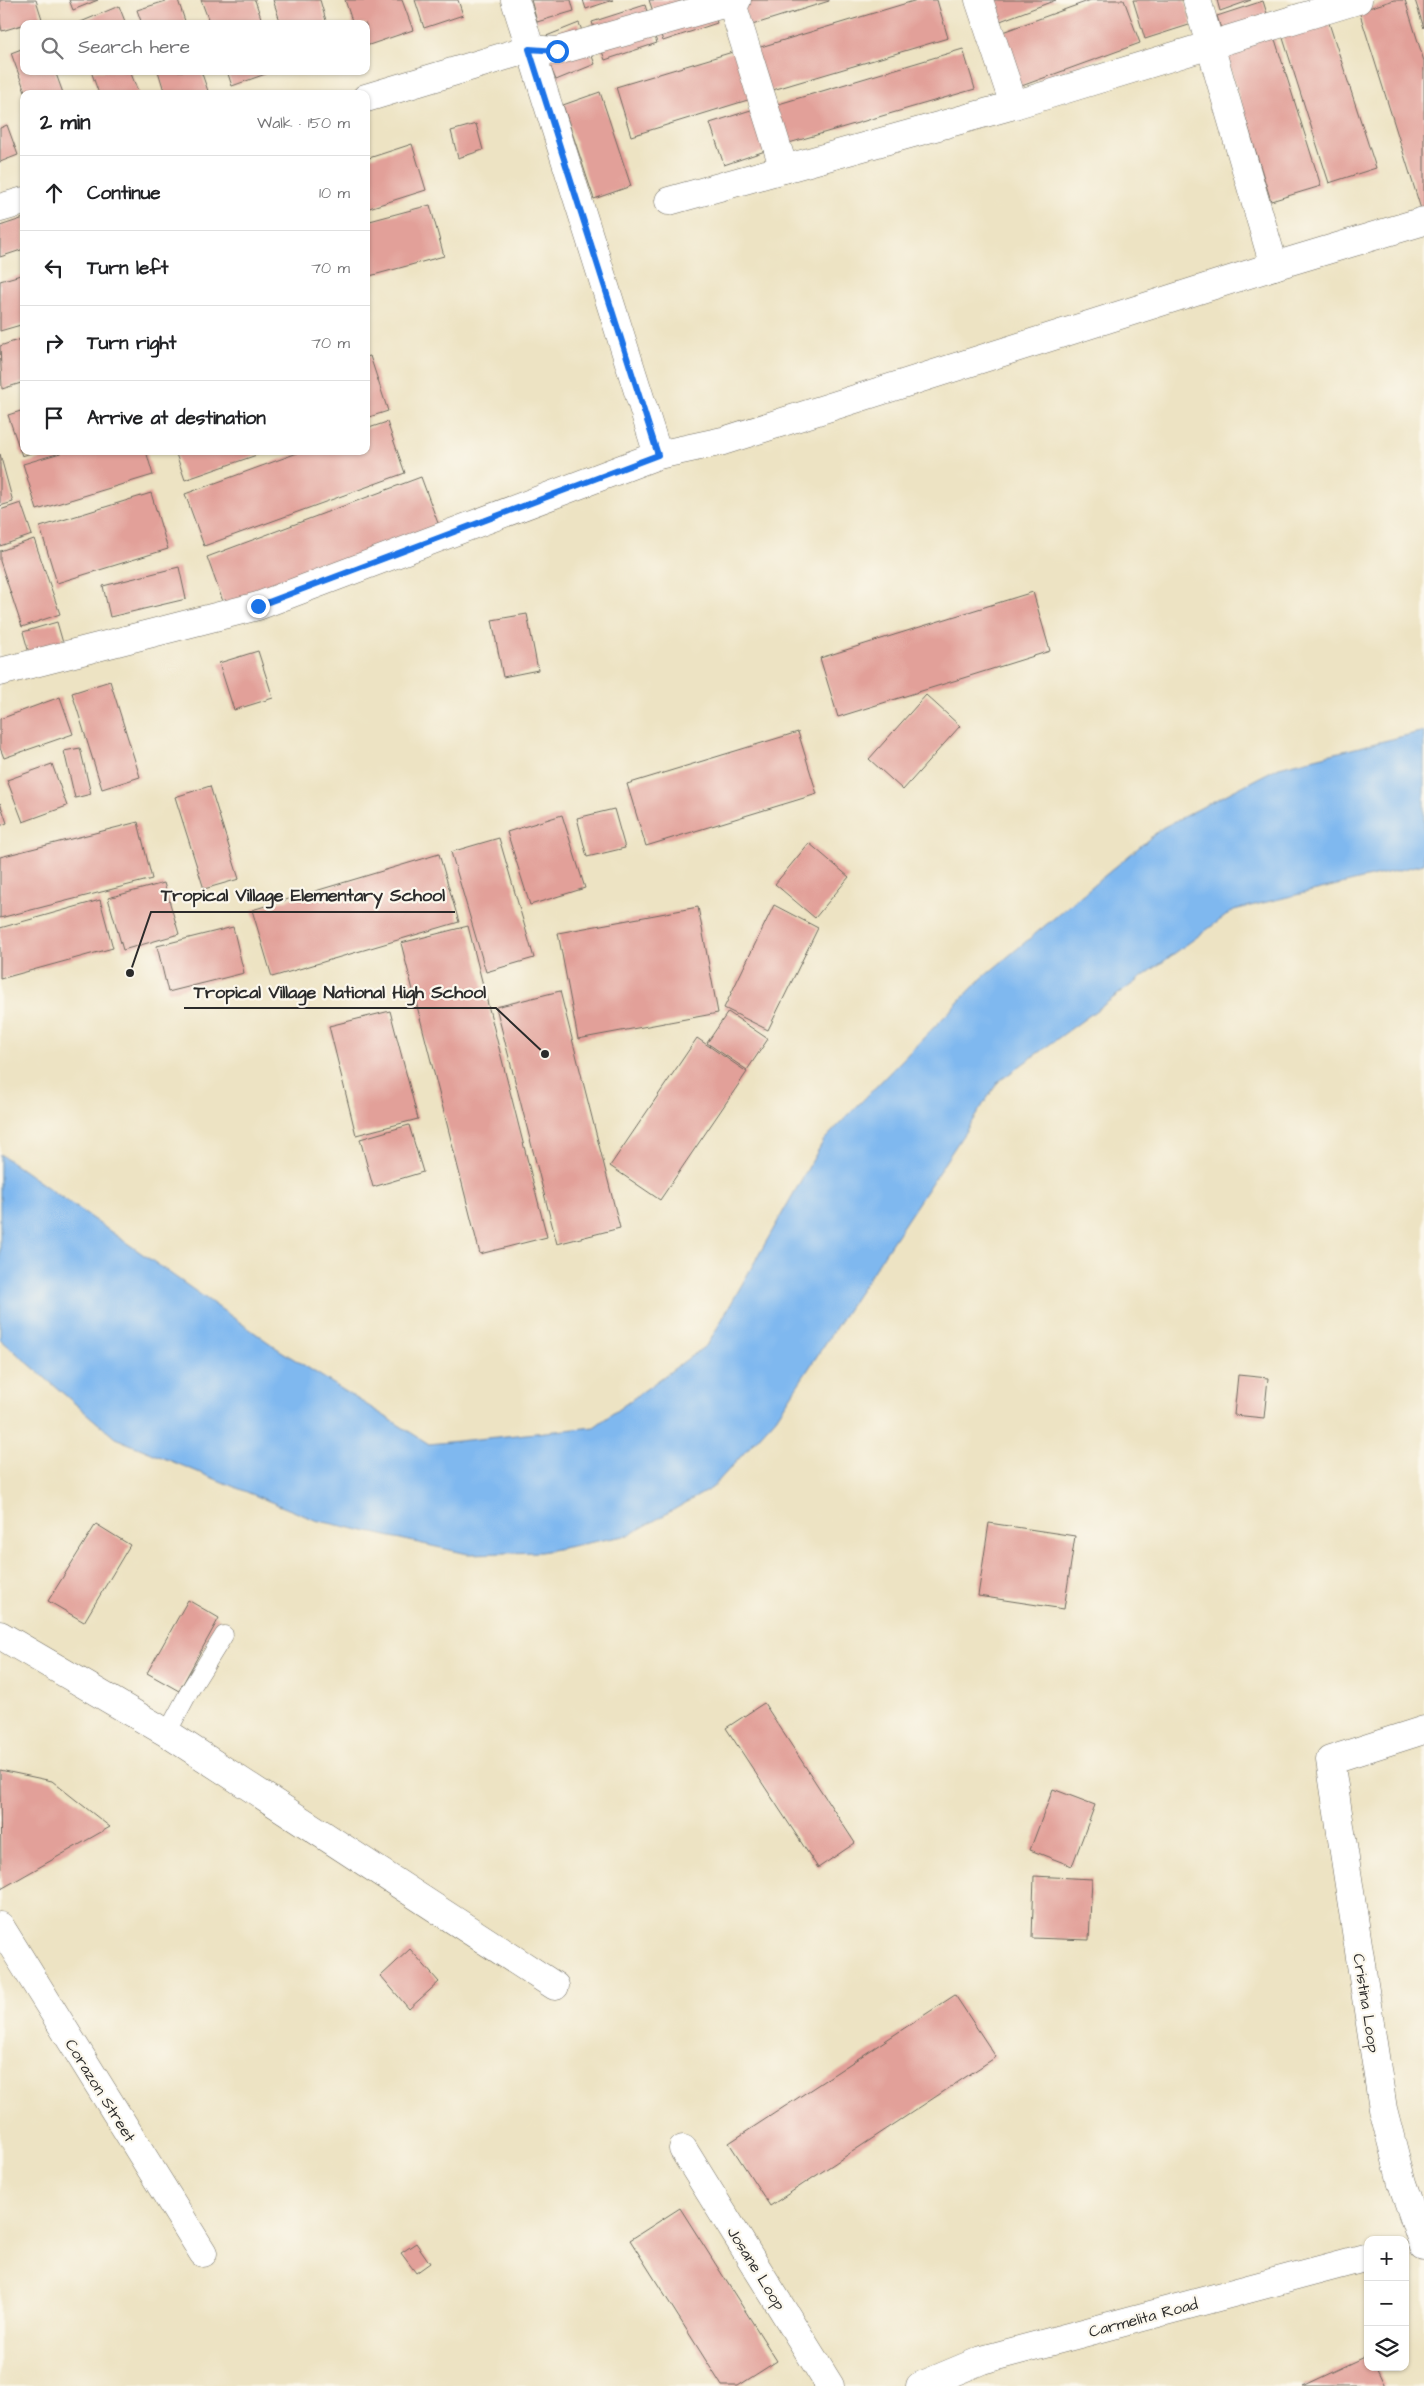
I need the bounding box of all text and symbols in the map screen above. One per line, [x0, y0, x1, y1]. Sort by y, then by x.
search box [20, 20, 370, 75]
icon: search [38, 34, 66, 62]
text: Search here [78, 34, 190, 61]
route start [546, 40, 569, 63]
text: 2 min [40, 108, 90, 137]
text: Walk · 150 m [257, 112, 350, 134]
icon: ahead [40, 179, 68, 207]
text: Continue [87, 180, 161, 207]
text: 10 m [319, 182, 350, 204]
icon: left [40, 254, 68, 282]
text: Turn left [87, 255, 168, 282]
text: 70 m [311, 257, 350, 279]
icon: right [40, 329, 68, 357]
text: Turn right [87, 330, 176, 357]
text: 70 m [311, 332, 350, 354]
icon: arrive [40, 404, 68, 432]
text: Arrive at destination [87, 405, 266, 432]
route end [247, 595, 270, 618]
callout: Tropical Village Elementary School [151, 879, 455, 912]
text: Tropical Village Elementary School [160, 883, 445, 909]
callout: Tropical Village National High School [184, 975, 496, 1008]
text: Tropical Village National High School [193, 980, 486, 1006]
street label: Cristina Loop [1347, 1952, 1385, 2054]
street label: Corazon Street [60, 2035, 141, 2147]
street label: Josane Loop [722, 2223, 791, 2315]
map controls [1364, 2236, 1409, 2371]
button: + [1364, 2236, 1409, 2281]
button: − [1364, 2281, 1409, 2326]
street label: Carmelita Road [1086, 2293, 1200, 2343]
button: layers [1364, 2326, 1409, 2371]

